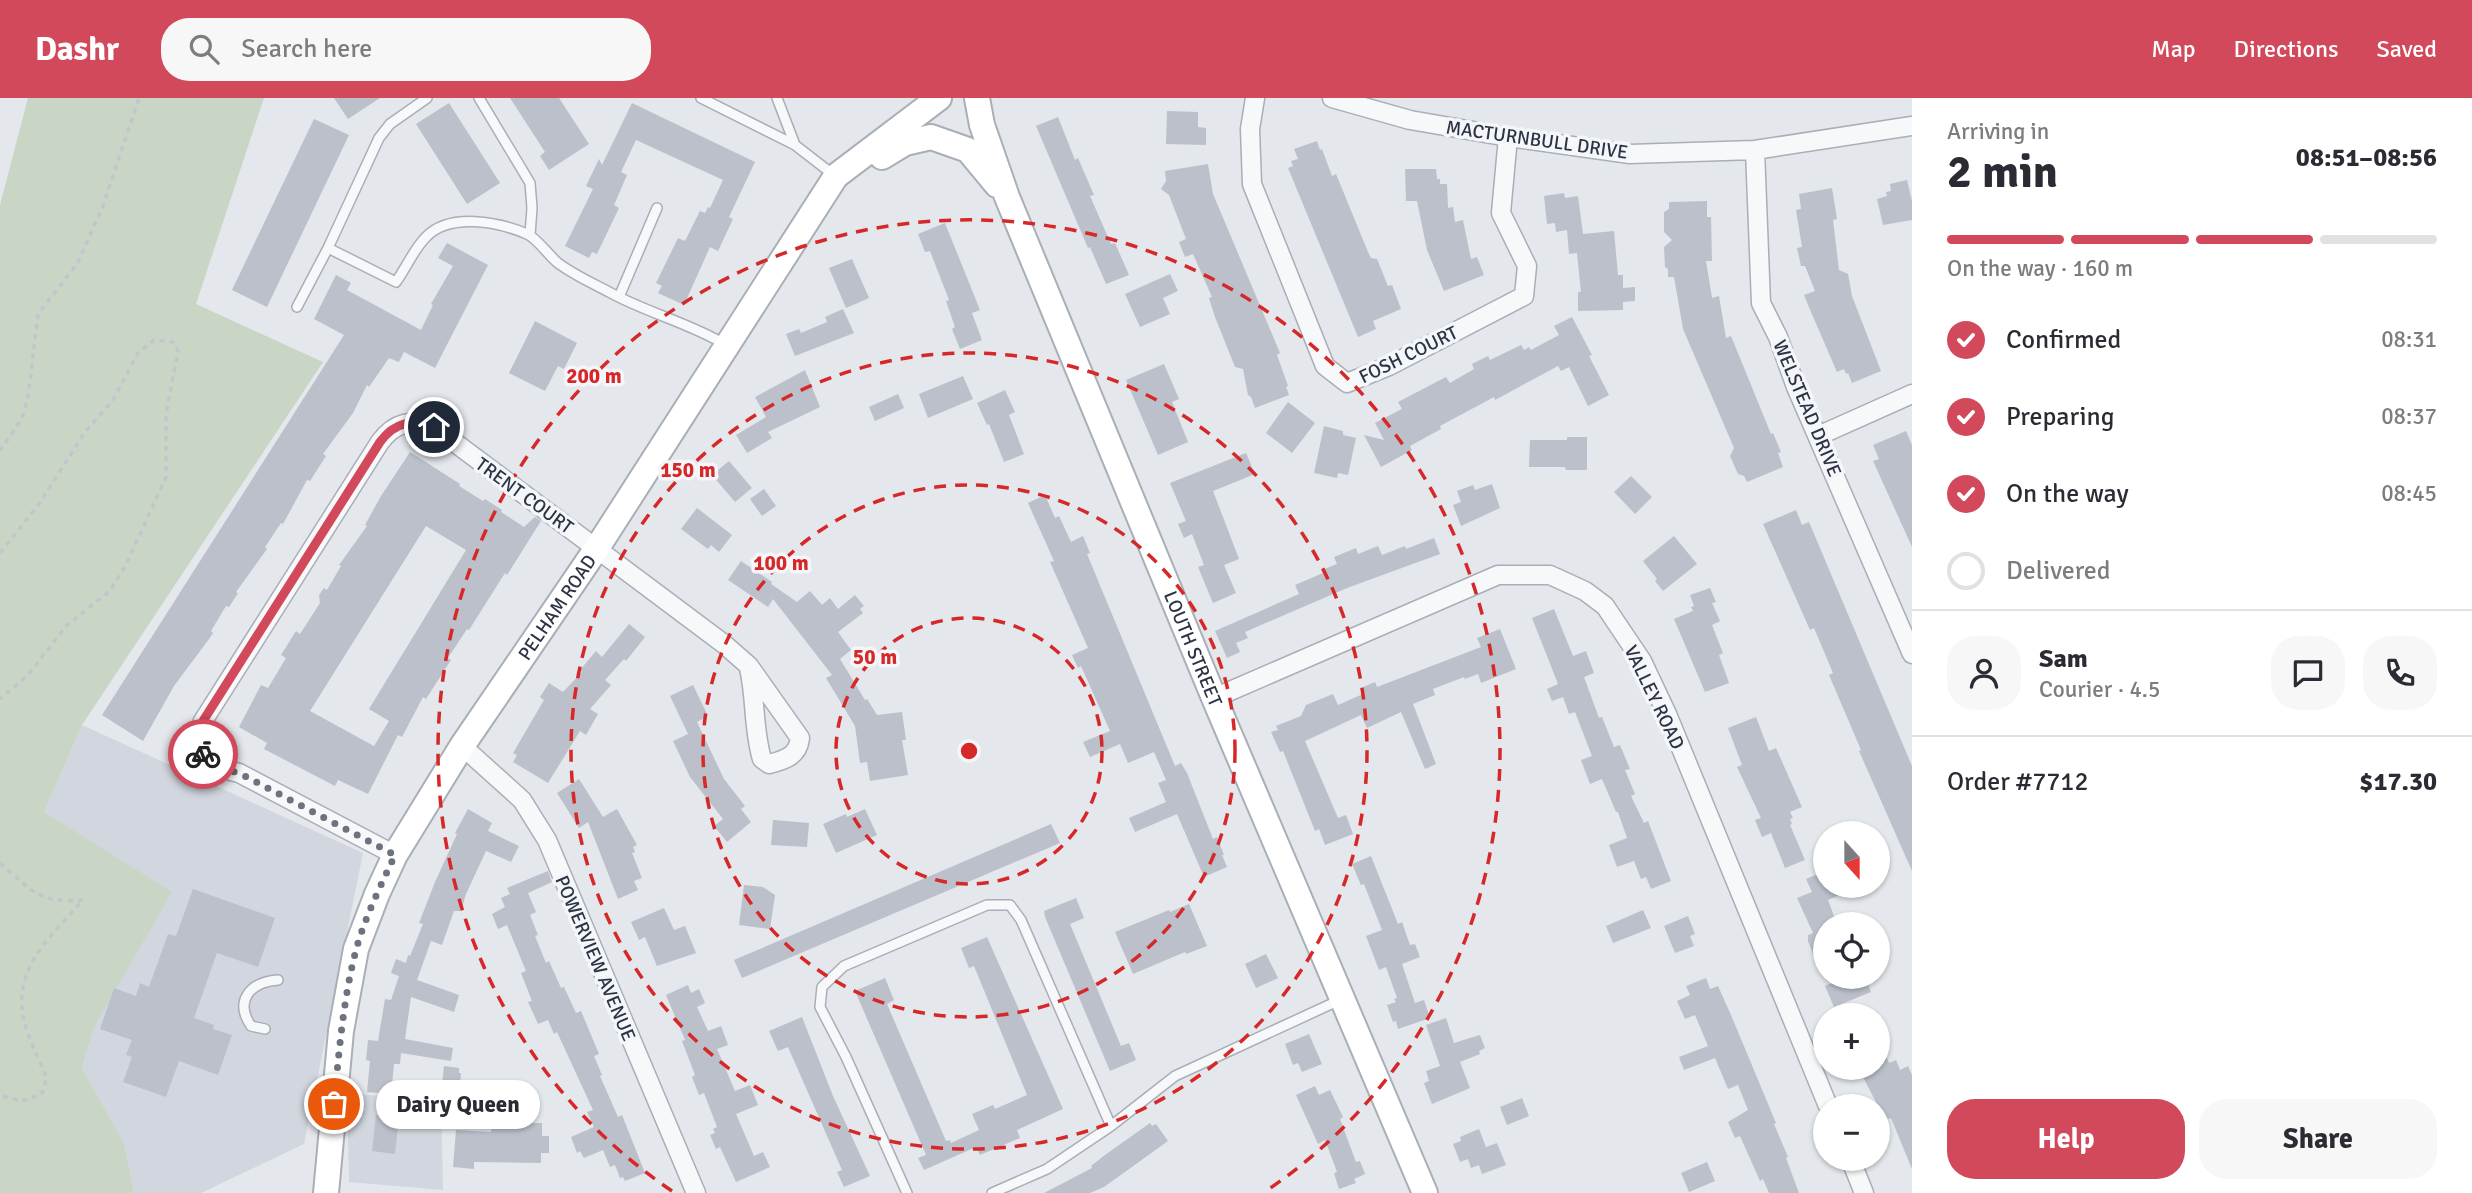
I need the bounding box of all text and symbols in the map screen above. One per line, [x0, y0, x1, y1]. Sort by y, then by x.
search box [161, 18, 651, 81]
text: Dashr [35, 29, 119, 70]
icon: search [185, 30, 223, 68]
text: Search here [241, 33, 372, 65]
text: Map [2151, 34, 2196, 64]
text: Directions [2234, 34, 2339, 64]
text: Saved [2377, 34, 2437, 64]
street label: MACTURNBULL DRIVE [1444, 115, 1629, 165]
text: Arriving in [1947, 117, 2049, 146]
text: 08:51–08:56 [2296, 142, 2437, 174]
text: 2 min [1947, 144, 2058, 200]
text: On the way · 160 m [1947, 254, 2133, 283]
street label: FOSH COURT [1355, 320, 1462, 389]
icon: check [1947, 321, 1985, 359]
text: Confirmed [2006, 324, 2121, 356]
text: 08:31 [2381, 325, 2437, 354]
street label: WELSTEAD DRIVE [1768, 337, 1847, 480]
text: 200 m [566, 363, 622, 389]
pin [404, 397, 464, 457]
icon: check [1947, 398, 1985, 436]
text: Preparing [2006, 401, 2114, 433]
text: 08:37 [2381, 402, 2437, 431]
icon: home [415, 408, 453, 446]
street label: TRENT COURT [471, 452, 579, 540]
text: 150 m [660, 457, 716, 483]
icon: check [1947, 475, 1985, 513]
text: On the way [2006, 478, 2129, 510]
text: 08:45 [2381, 479, 2437, 508]
street label: PELHAM ROAD [513, 550, 602, 665]
text: 100 m [753, 550, 809, 576]
text: Delivered [2006, 555, 2111, 587]
street label: LOUTH STREET [1158, 587, 1227, 711]
button: person [1947, 636, 2021, 710]
button: chat [2271, 636, 2345, 710]
button: phone [2363, 636, 2437, 710]
street label: VALLEY ROAD [1619, 641, 1690, 753]
text: Sam [2039, 643, 2088, 675]
text: 50 m [853, 644, 897, 670]
text: Courier · 4.5 [2039, 675, 2160, 704]
courier [168, 719, 238, 789]
icon: bike [184, 735, 222, 773]
centre of rings [957, 739, 981, 763]
text: Order #7712 [1947, 766, 2088, 798]
text: $17.30 [2359, 766, 2437, 798]
north arrow [1813, 821, 1890, 898]
map controls [1813, 821, 1890, 1171]
street label: POWERVIEW AVENUE [549, 872, 641, 1045]
button: locate [1813, 912, 1890, 989]
button: + [1813, 1003, 1890, 1080]
pin [304, 1074, 364, 1134]
callout: Dairy Queen [376, 1080, 540, 1128]
icon: bag [315, 1085, 353, 1123]
text: Dairy Queen [396, 1090, 520, 1119]
button: − [1813, 1094, 1890, 1171]
button: Help [1947, 1099, 2185, 1179]
button: Share [2199, 1099, 2437, 1179]

